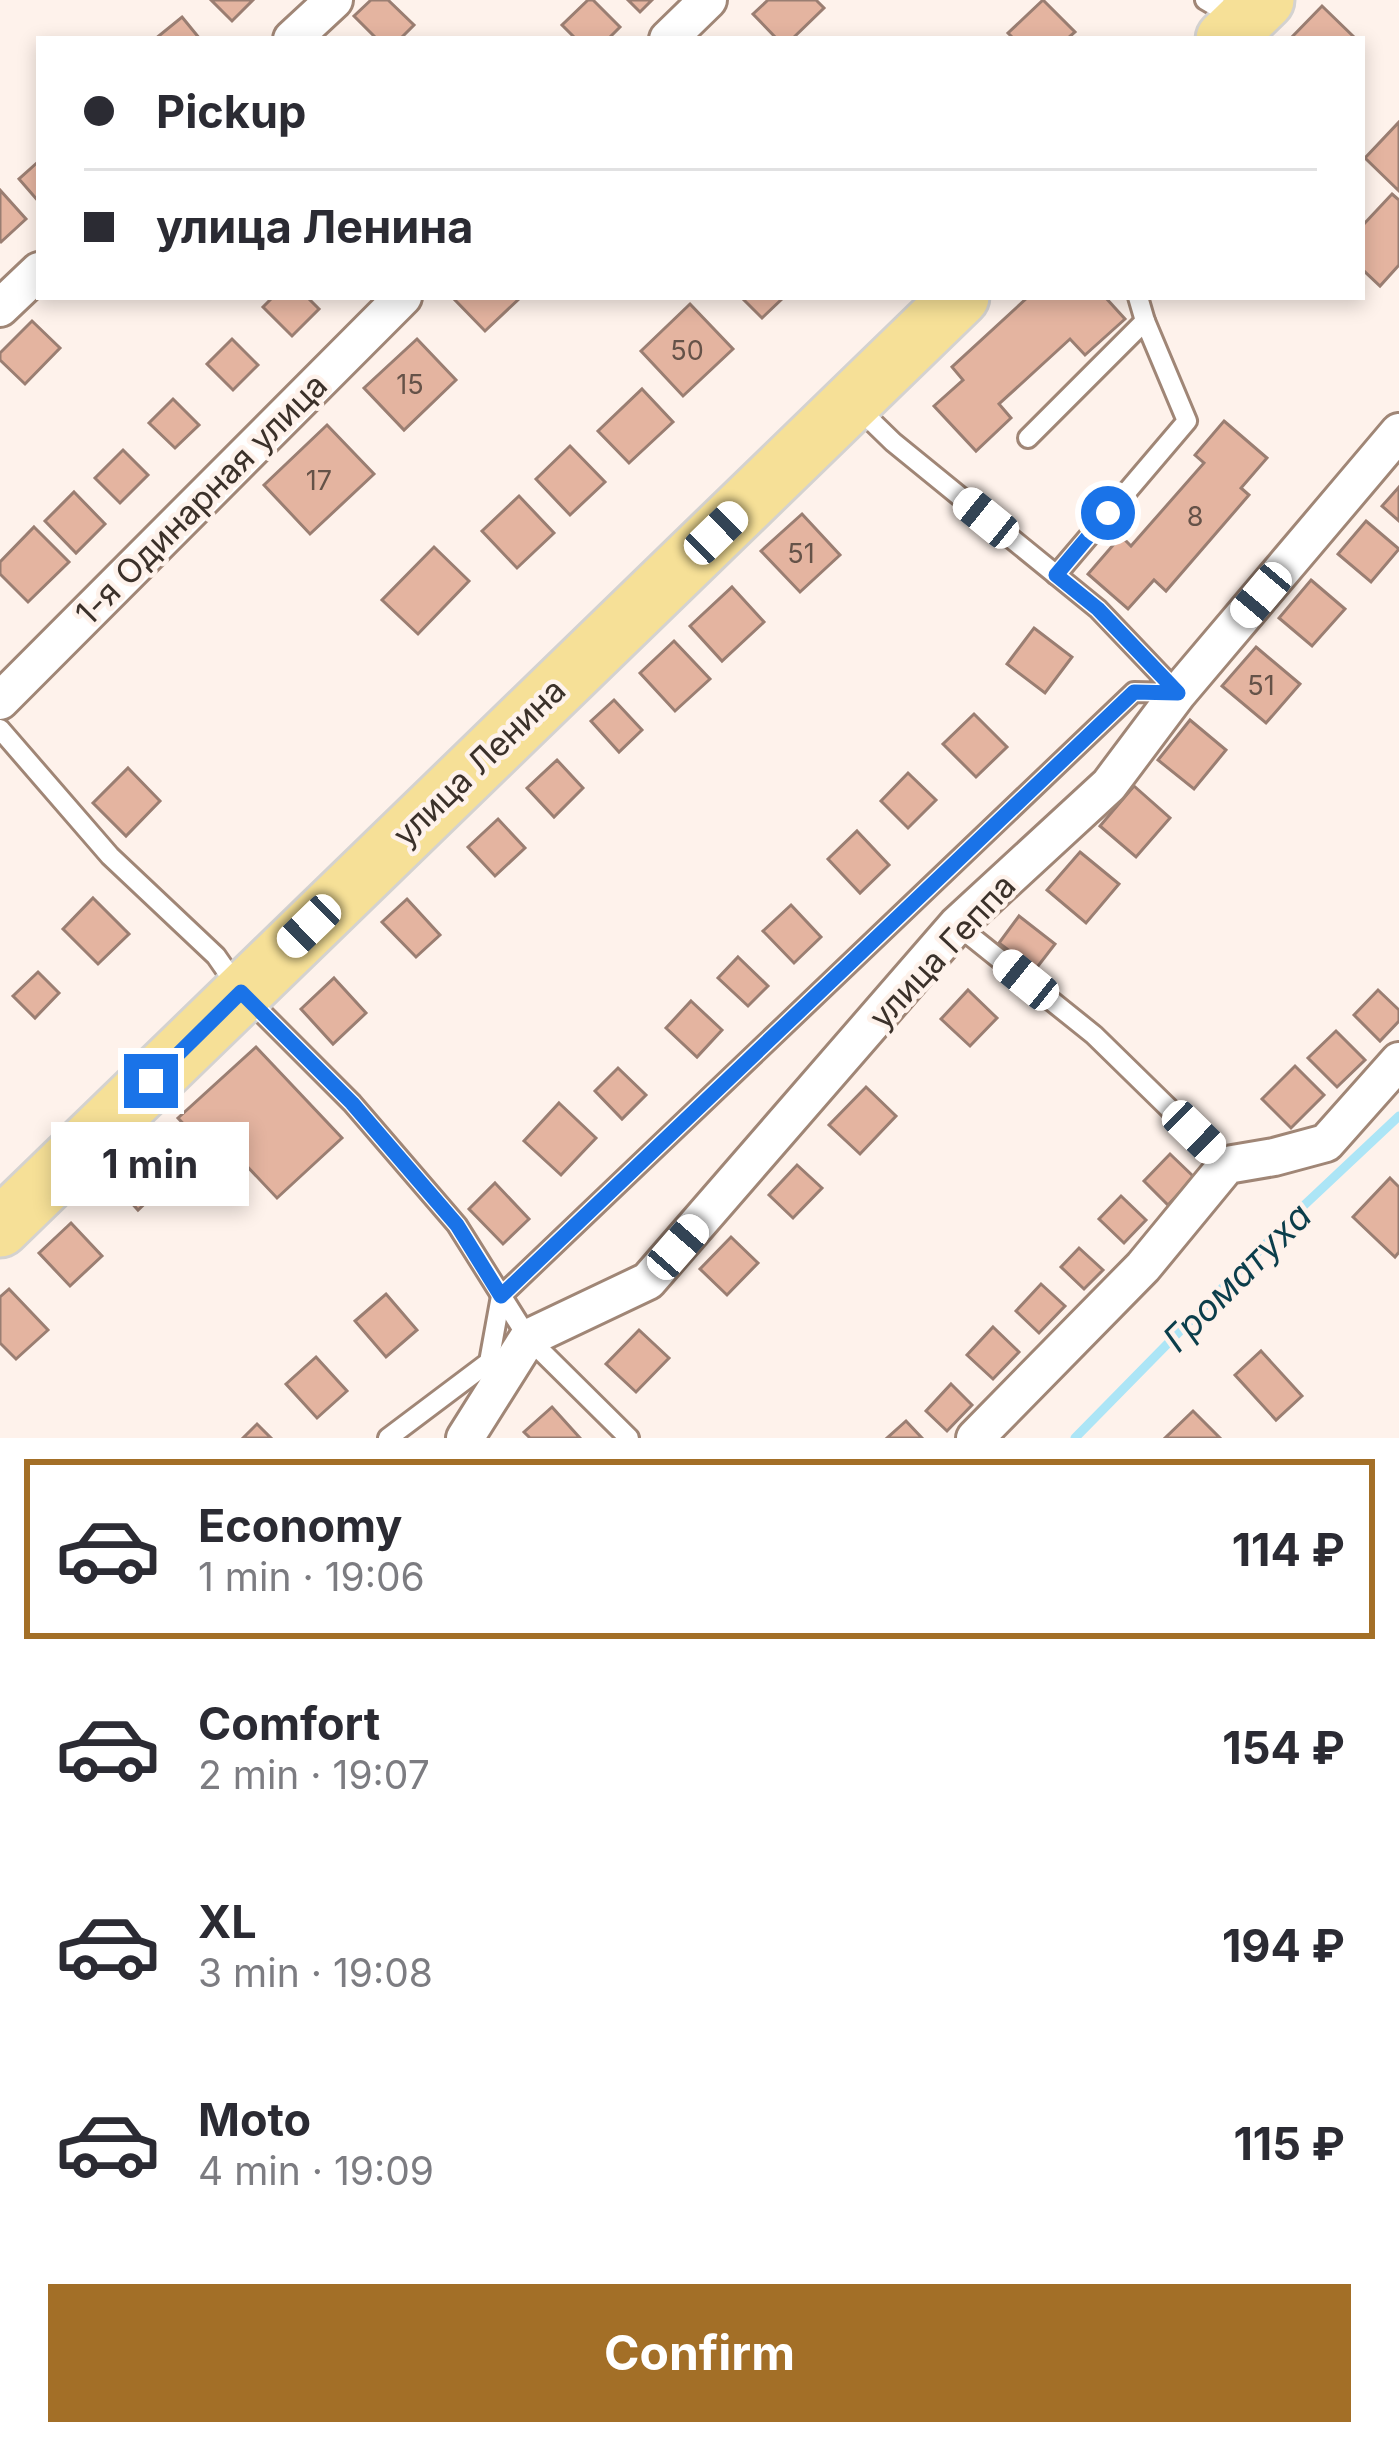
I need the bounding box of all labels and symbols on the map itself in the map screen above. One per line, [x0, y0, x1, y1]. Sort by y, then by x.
house number: 50 [670, 334, 704, 367]
street label: 1-я Одинарная улица [67, 365, 335, 633]
house number: 15 [396, 368, 424, 401]
house number: 17 [306, 464, 332, 497]
car [947, 481, 1025, 555]
route start [1081, 486, 1135, 540]
car [678, 495, 754, 571]
house number: 8 [1187, 500, 1203, 533]
house number: 51 [787, 537, 815, 570]
car [1224, 556, 1298, 634]
house number: 51 [1247, 669, 1275, 702]
street label: улица Ленина [385, 670, 573, 854]
street label: улица Геппа [860, 866, 1024, 1036]
car [271, 888, 347, 964]
car [987, 943, 1065, 1017]
route end [124, 1054, 178, 1108]
car [1156, 1094, 1232, 1170]
callout: 1 min [52, 1123, 250, 1207]
water label: Громатуха [1154, 1194, 1320, 1360]
car [641, 1208, 715, 1286]

